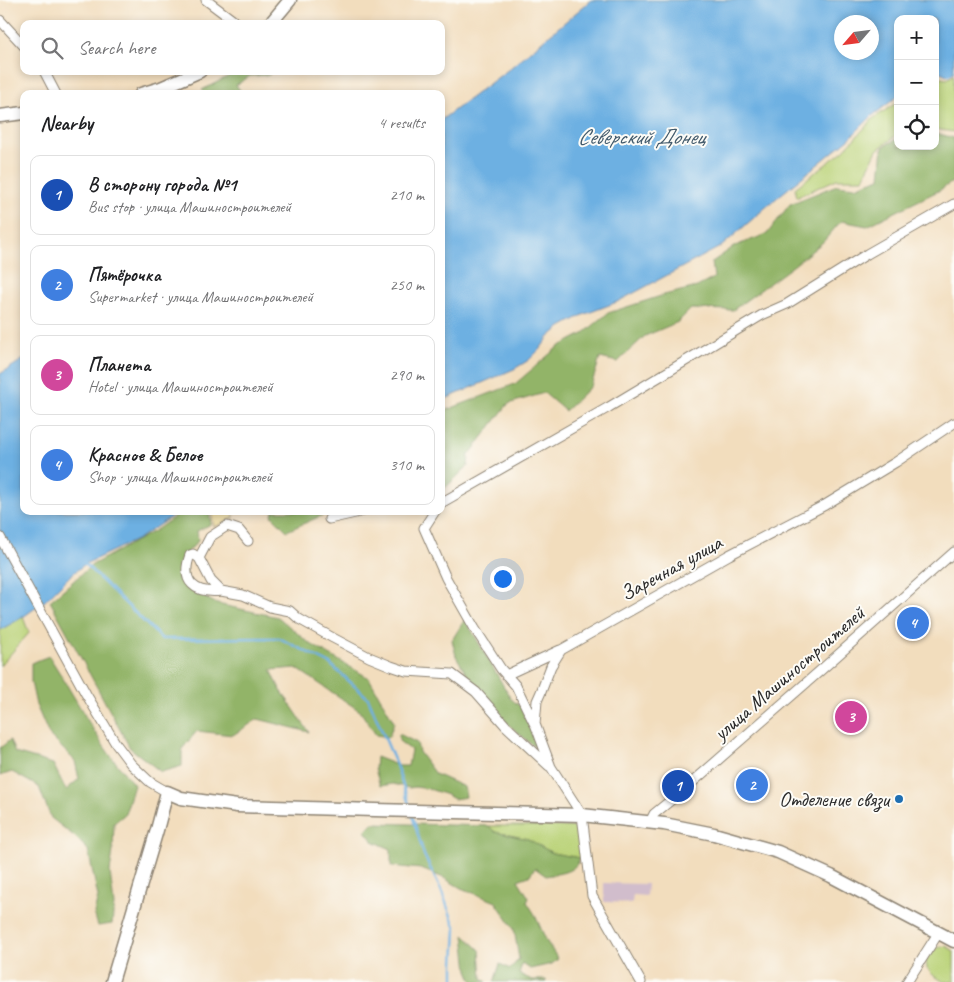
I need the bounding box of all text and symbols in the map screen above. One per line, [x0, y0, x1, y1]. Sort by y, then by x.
north arrow [834, 15, 879, 60]
map controls [894, 15, 939, 150]
button: + [894, 15, 939, 60]
search box [20, 20, 445, 75]
icon: search [38, 34, 66, 62]
text: Search here [78, 36, 155, 60]
button: − [894, 60, 939, 105]
button: locate [894, 105, 939, 150]
text: Nearby [40, 110, 93, 136]
text: 4 results [378, 113, 425, 133]
water label: Северский Донец [578, 123, 707, 151]
text: В сторону города №1 [88, 173, 237, 197]
text: 1 [53, 185, 61, 205]
text: 210 m [390, 185, 424, 205]
text: Bus stop · улица Машиностроителей [88, 197, 291, 217]
text: Пятёрочка [88, 263, 161, 287]
text: 2 [53, 275, 61, 295]
text: 250 m [390, 275, 424, 295]
text: Supermarket · улица Машиностроителей [88, 287, 313, 307]
text: Планета [88, 353, 150, 377]
text: 3 [53, 365, 61, 385]
text: 290 m [390, 365, 424, 385]
text: Hotel · улица Машиностроителей [88, 377, 273, 397]
text: Красное & Белое [88, 443, 202, 467]
text: 4 [53, 455, 61, 475]
text: 310 m [390, 455, 424, 475]
text: Shop · улица Машиностроителей [88, 467, 272, 487]
street label: Заречная улица [616, 529, 728, 607]
your location [490, 566, 516, 592]
street label: улица Машиностроителей [706, 599, 871, 747]
pin: 4 [897, 604, 929, 642]
pin: 3 [835, 698, 867, 736]
pin: 2 [736, 766, 768, 804]
pin: 1 [662, 767, 694, 805]
place label: Отделение связи [779, 786, 892, 813]
marker: Отделение связи [893, 793, 905, 805]

